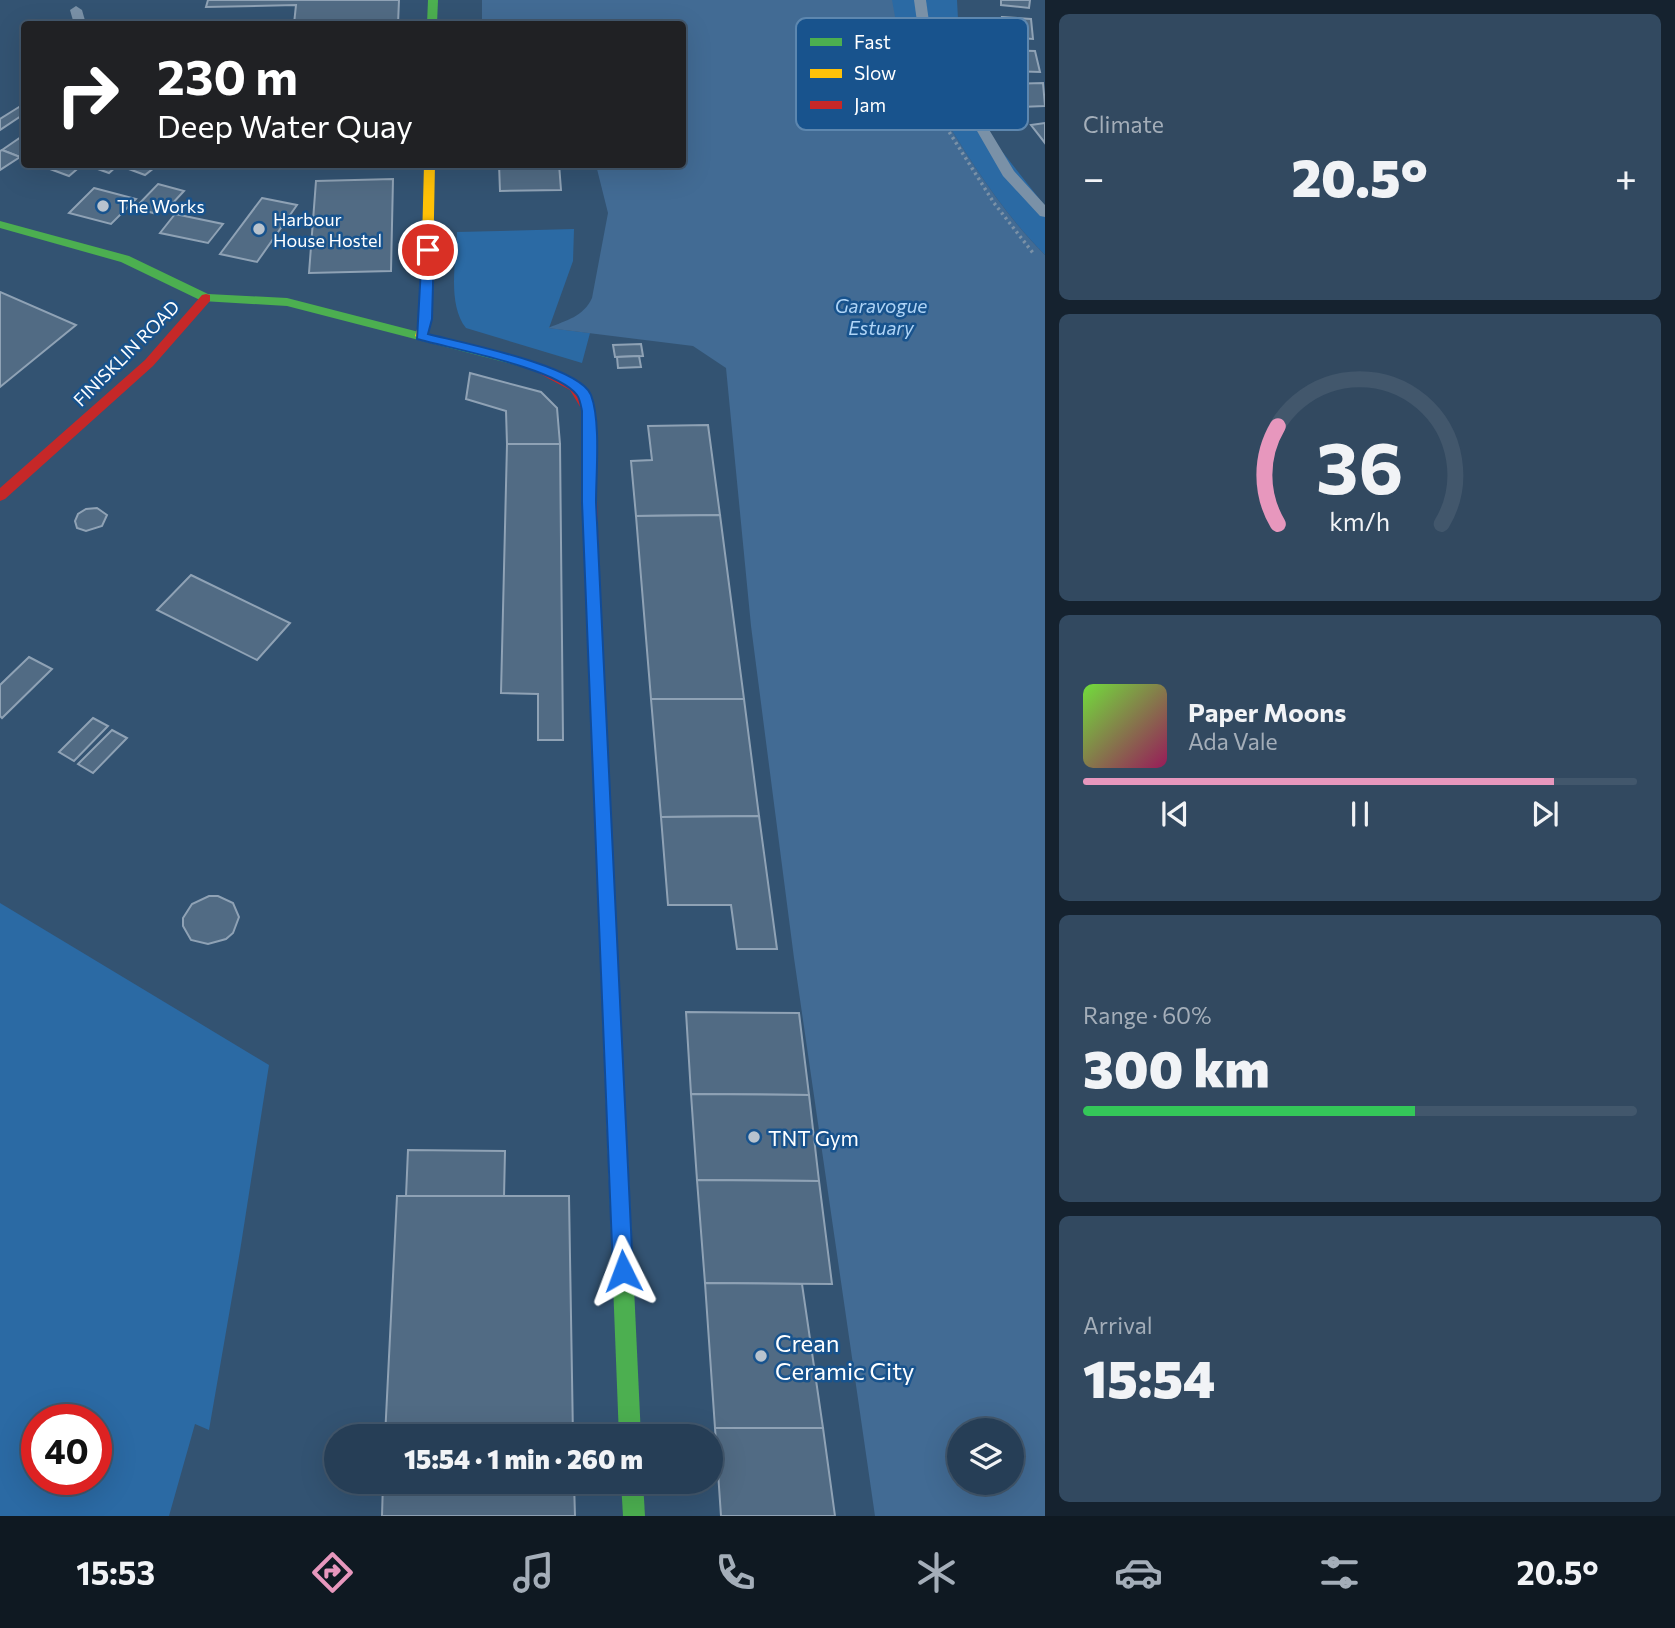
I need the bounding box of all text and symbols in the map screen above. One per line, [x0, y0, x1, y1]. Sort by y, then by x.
legend [796, 18, 1028, 130]
text: Fast [854, 30, 891, 53]
text: 230 m [157, 45, 298, 105]
icon: right [42, 49, 133, 140]
text: Slow [854, 61, 896, 84]
text: Jam [854, 93, 886, 116]
text: Deep Water Quay [157, 105, 413, 145]
text: Climate [1083, 110, 1164, 138]
text: 20.5° [1291, 144, 1428, 208]
text: − [1083, 153, 1105, 200]
text: + [1615, 153, 1637, 200]
place label: The Works [117, 195, 205, 217]
marker: The Works [95, 198, 111, 214]
place label: Harbour House Hostel [273, 208, 382, 251]
pin [398, 220, 458, 280]
marker: Harbour House Hostel [251, 221, 267, 237]
icon: arrive [409, 231, 447, 269]
water label: Garavogue Estuary [835, 294, 927, 339]
street label: FINISKLIN ROAD [69, 296, 183, 410]
text: 36 [1316, 420, 1404, 509]
text: km/h [1330, 505, 1390, 535]
text: Paper Moons [1188, 696, 1346, 727]
text: Ada Vale [1188, 727, 1278, 755]
icon: previous [1156, 795, 1194, 833]
icon: pause [1341, 795, 1379, 833]
icon: next [1526, 795, 1564, 833]
text: Range · 60% [1083, 1001, 1211, 1029]
text: 300 km [1083, 1035, 1270, 1099]
place label: TNT Gym [768, 1125, 859, 1150]
marker: TNT Gym [746, 1129, 762, 1145]
position arrow [586, 1234, 660, 1308]
text: Arrival [1083, 1311, 1153, 1339]
place label: Crean Ceramic City [775, 1328, 914, 1385]
text: 15:54 [1083, 1345, 1215, 1409]
marker: Crean Ceramic City [753, 1348, 769, 1364]
speed limit sign: 40 [21, 1404, 112, 1495]
map controls [947, 1418, 1024, 1495]
button: layers [947, 1418, 1024, 1495]
text: 15:54 · 1 min · 260 m [404, 1443, 643, 1474]
icon: directions [308, 1548, 357, 1597]
icon: music [509, 1548, 558, 1597]
icon: phone [711, 1548, 760, 1597]
icon: climate [912, 1548, 961, 1597]
icon: car [1114, 1548, 1163, 1597]
icon: filters [1315, 1548, 1364, 1597]
text: 15:53 [76, 1552, 155, 1592]
text: 20.5° [1517, 1552, 1599, 1592]

